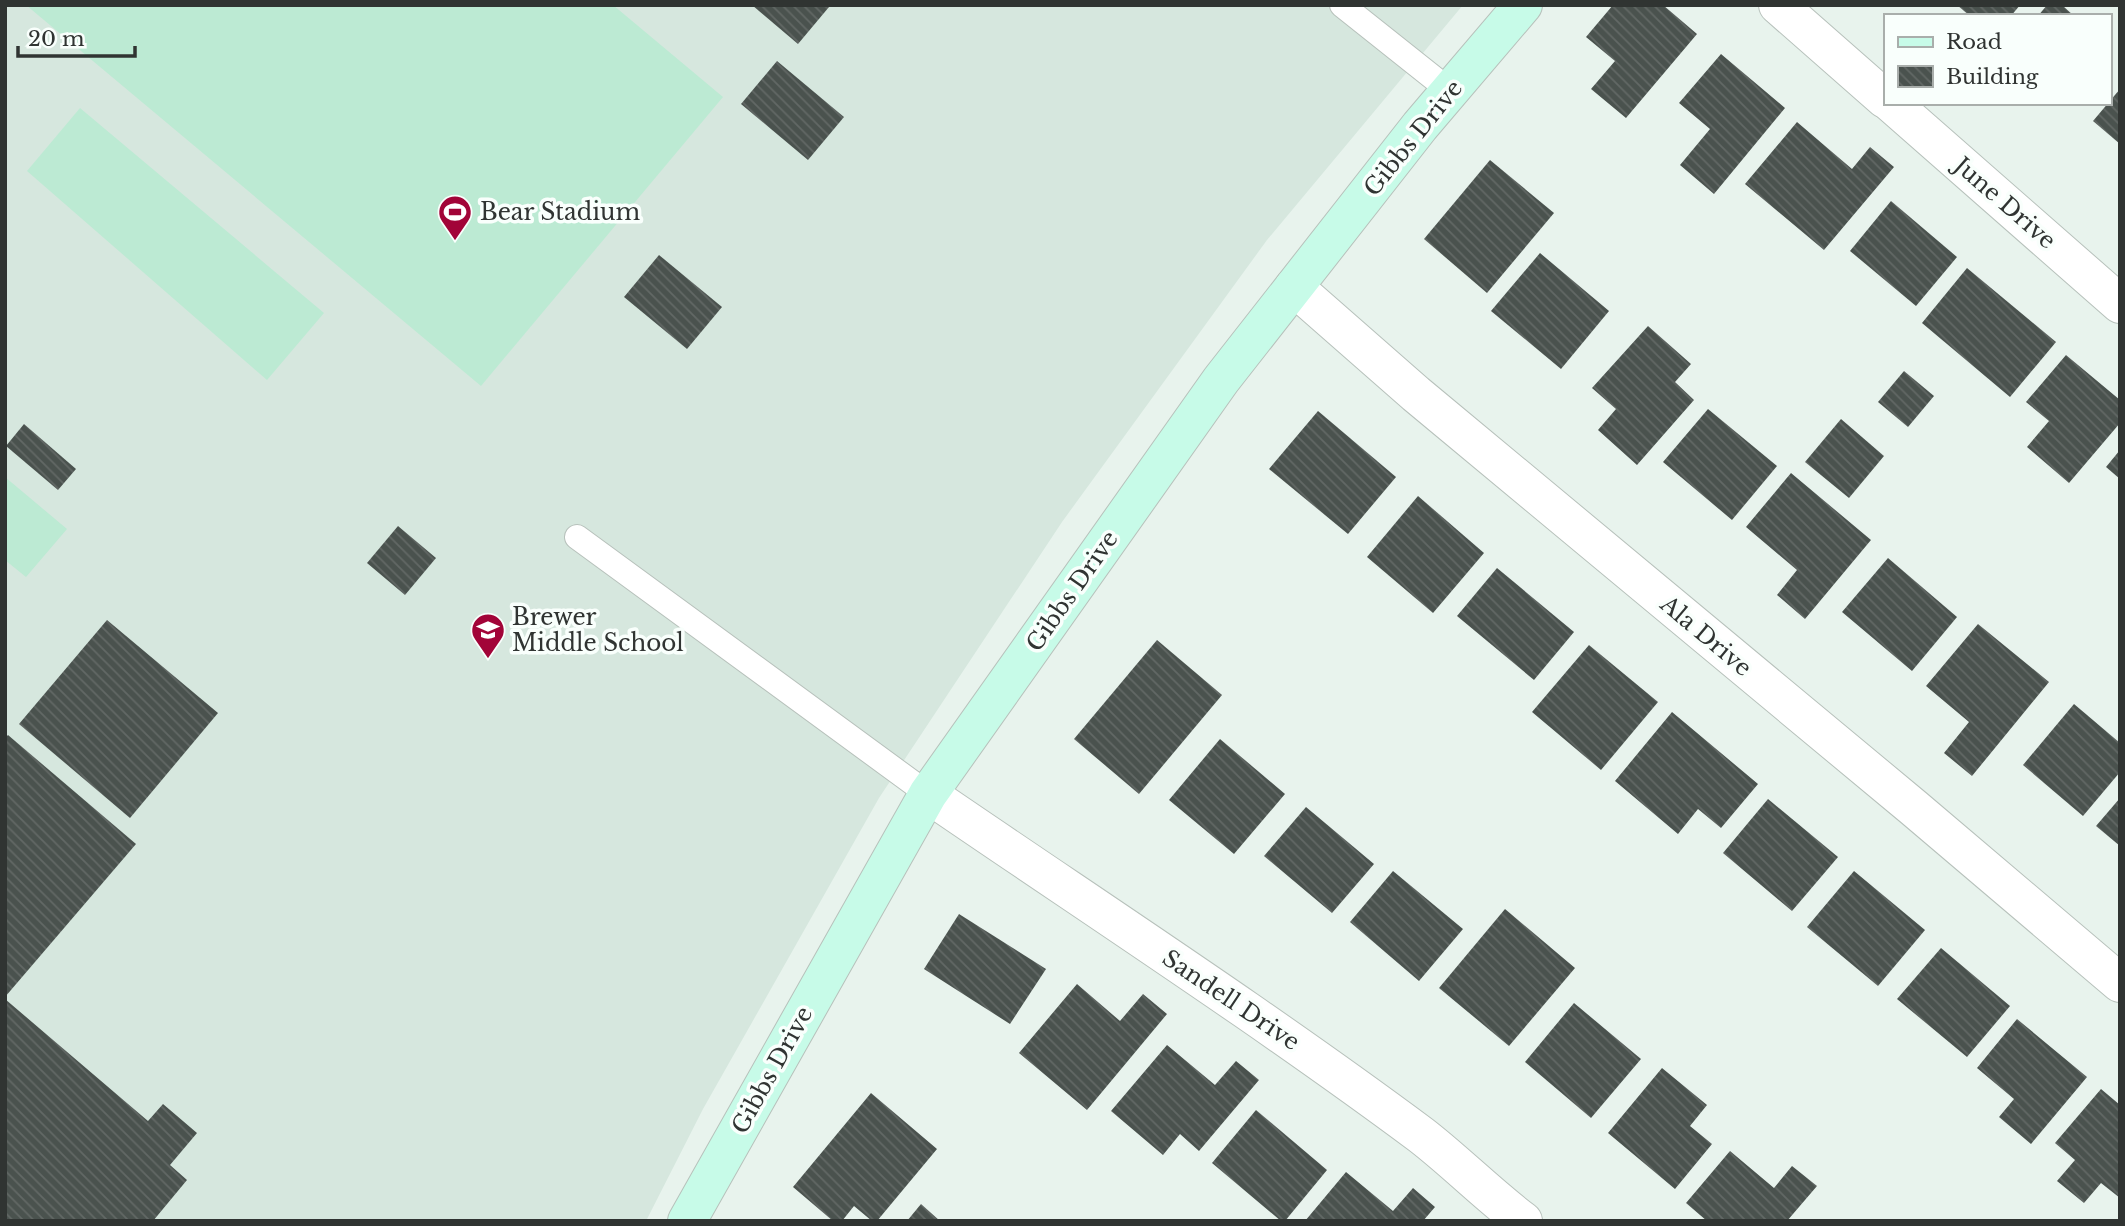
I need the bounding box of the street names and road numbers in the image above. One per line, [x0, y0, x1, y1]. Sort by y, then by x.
street label: Gibbs Drive [1358, 75, 1468, 201]
street label: June Drive [1946, 149, 2061, 255]
street label: Gibbs Drive [1020, 525, 1124, 657]
street label: Ala Drive [1654, 589, 1757, 682]
street label: Sandell Drive [1157, 944, 1305, 1056]
street label: Gibbs Drive [726, 1002, 818, 1138]

